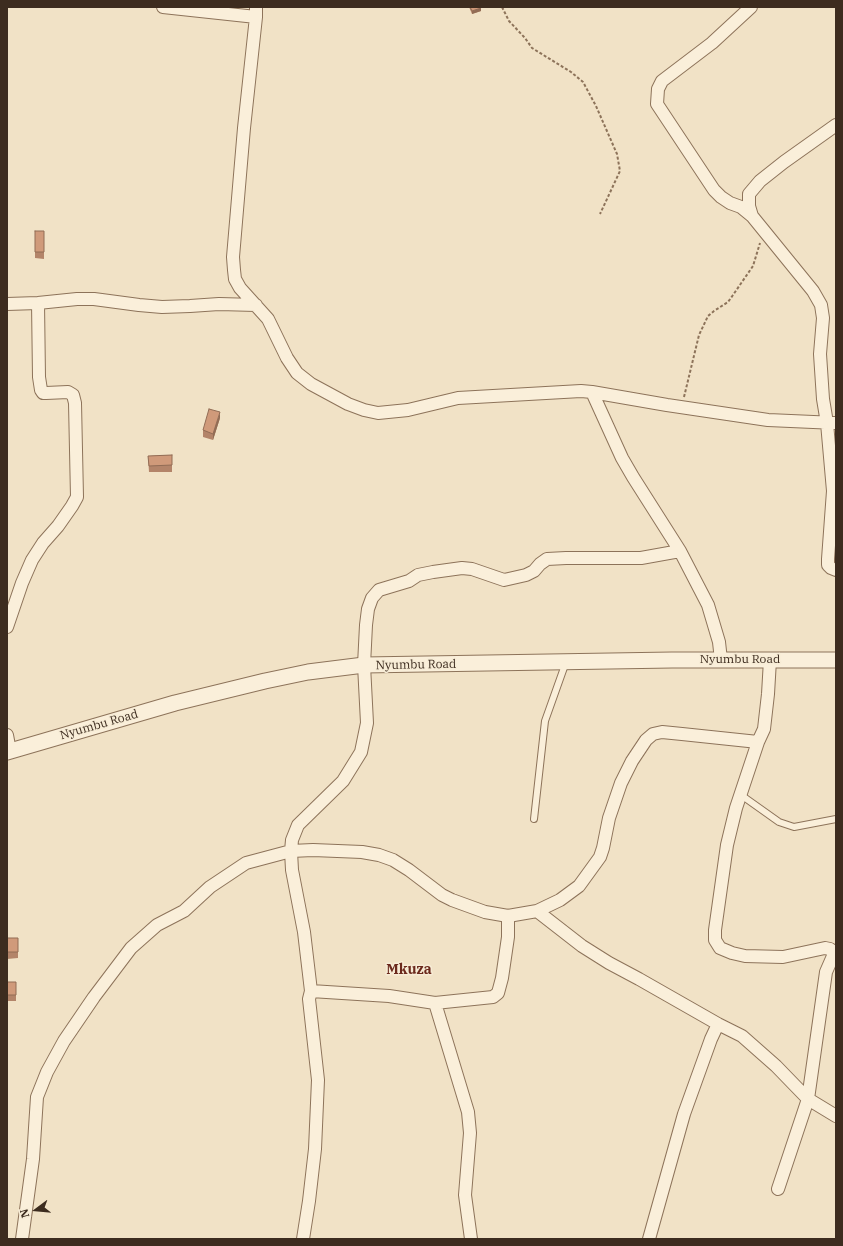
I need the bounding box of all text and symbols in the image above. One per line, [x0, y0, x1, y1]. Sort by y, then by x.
street label: Nyumbu Road [700, 653, 780, 667]
street label: Nyumbu Road [376, 657, 456, 673]
street label: Nyumbu Road [58, 707, 140, 743]
district label: Mkuza [386, 962, 432, 978]
north arrow [16, 1190, 56, 1230]
text: N [17, 1207, 32, 1219]

